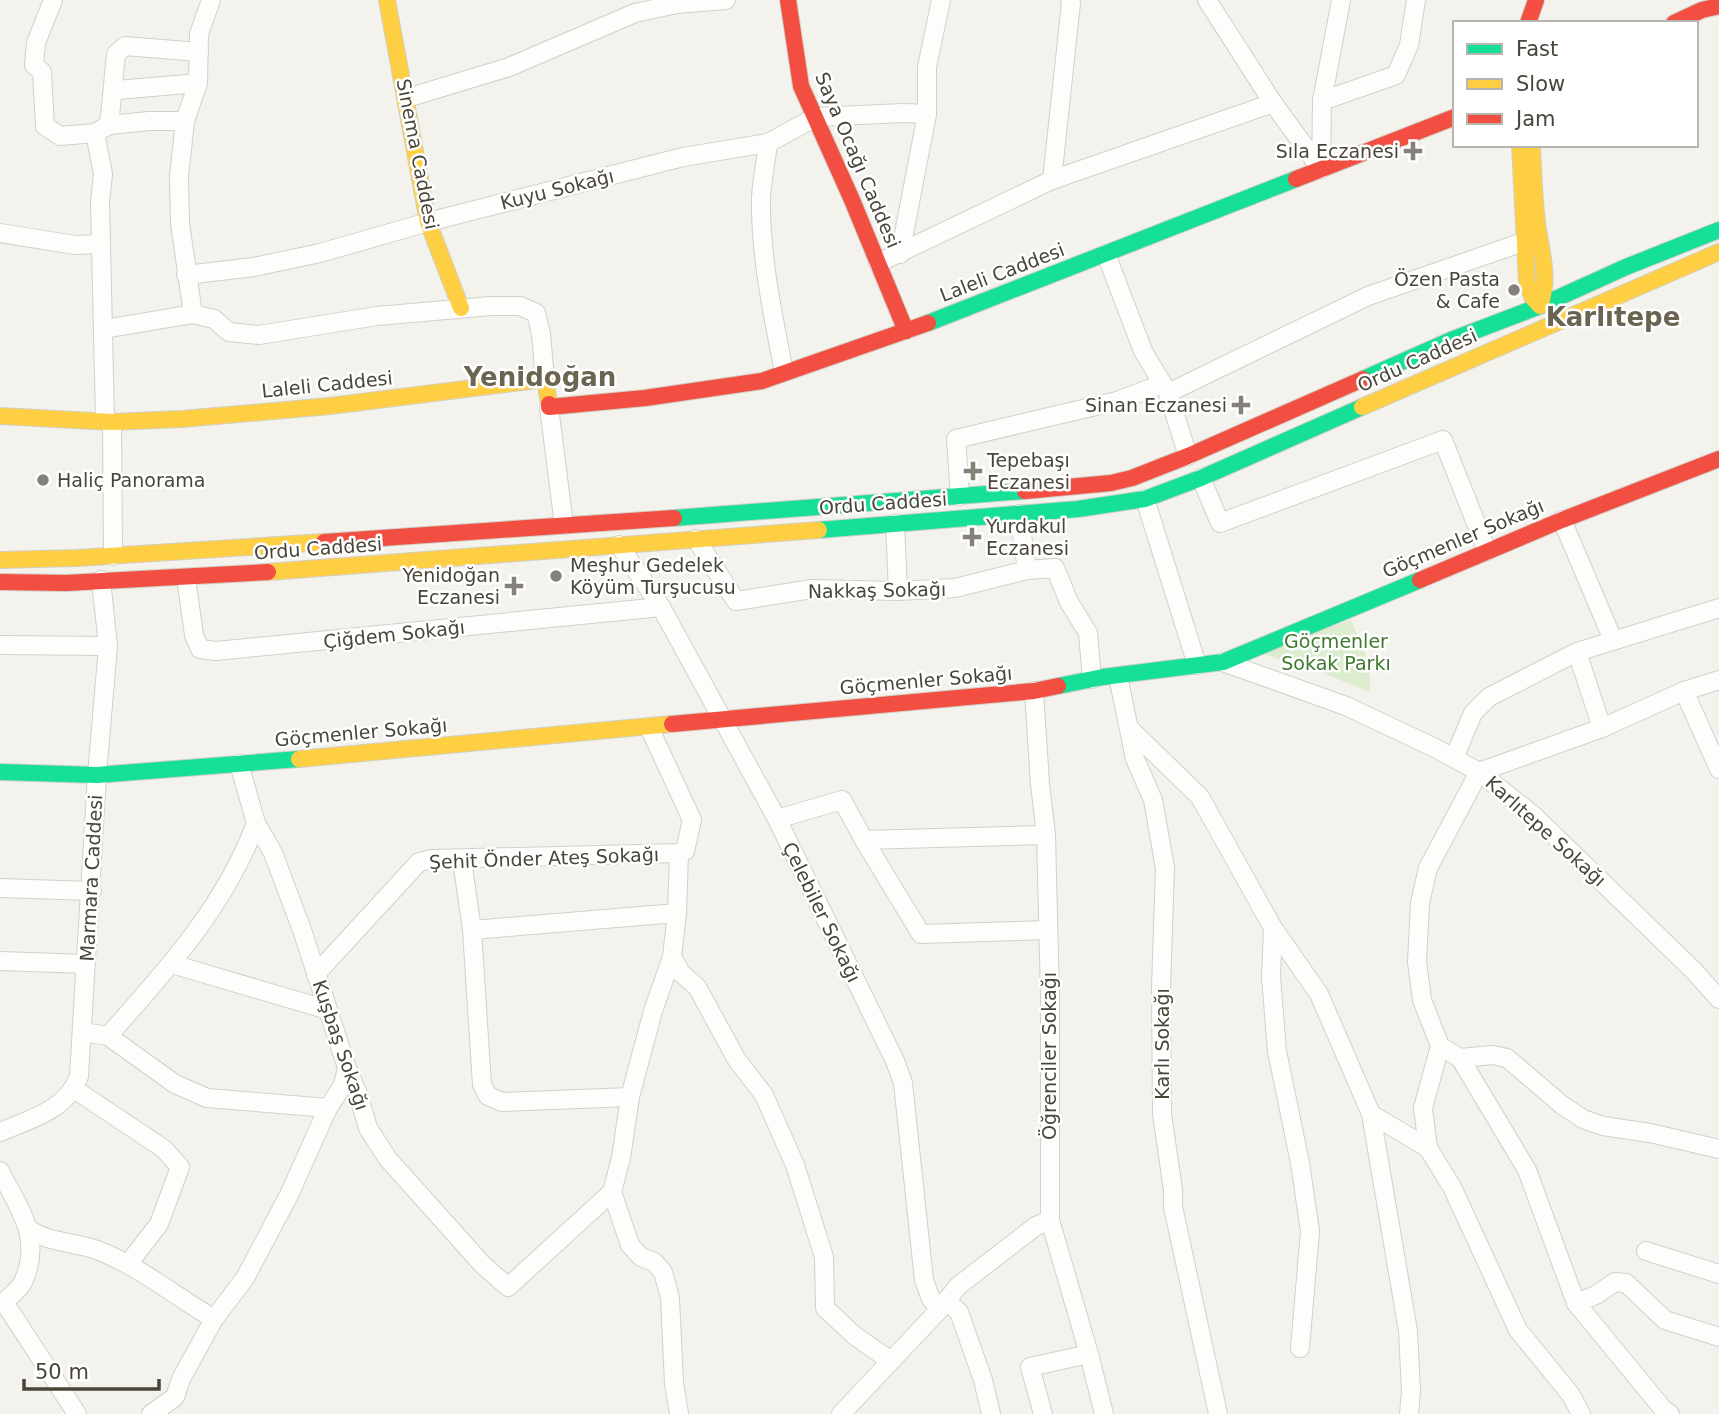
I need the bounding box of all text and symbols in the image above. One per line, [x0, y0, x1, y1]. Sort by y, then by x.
legend [1453, 21, 1698, 147]
text: Fast [1516, 37, 1558, 61]
street label: Saya Ocağı Caddesi [811, 69, 905, 251]
text: Slow [1516, 72, 1565, 96]
street label: Sinema Caddesi [393, 77, 443, 231]
text: Jam [1514, 107, 1556, 131]
place label: Sıla Eczanesi [1276, 140, 1399, 162]
marker: Sıla Eczanesi [1405, 143, 1421, 159]
street label: Kuyu Sokağı [498, 164, 616, 214]
street label: Laleli Caddesi [937, 238, 1067, 306]
place label: Özen Pasta & Cafe [1394, 268, 1500, 312]
marker: Özen Pasta & Cafe [1506, 282, 1522, 298]
district label: Karlıtepe [1546, 302, 1680, 332]
street label: Ordu Caddesi [1354, 324, 1480, 396]
district label: Yenidoğan [463, 362, 616, 392]
street label: Laleli Caddesi [260, 366, 394, 402]
place label: Sinan Eczanesi [1085, 394, 1227, 416]
marker: Sinan Eczanesi [1233, 397, 1249, 413]
place label: Tepebaşı Eczanesi [986, 449, 1070, 493]
marker: Tepebaşı Eczanesi [965, 463, 981, 479]
place label: Haliç Panorama [57, 469, 206, 491]
marker: Haliç Panorama [35, 472, 51, 488]
street label: Ordu Caddesi [818, 488, 948, 518]
street label: Göçmenler Sokağı [1379, 494, 1547, 582]
place label: Yurdakul Eczanesi [985, 515, 1069, 559]
marker: Yurdakul Eczanesi [964, 529, 980, 545]
street label: Ordu Caddesi [253, 533, 383, 563]
place label: Meşhur Gedelek Köyüm Turşucusu [570, 554, 736, 598]
place label: Yenidoğan Eczanesi [401, 564, 500, 608]
marker: Meşhur Gedelek Köyüm Turşucusu [548, 568, 564, 584]
marker: Yenidoğan Eczanesi [506, 578, 522, 594]
street label: Nakkaş Sokağı [808, 578, 946, 602]
street label: Çiğdem Sokağı [322, 616, 466, 652]
park label: Göçmenler Sokak Parkı [1281, 630, 1391, 674]
street label: Göçmenler Sokağı [839, 661, 1013, 699]
street label: Göçmenler Sokağı [274, 713, 448, 751]
street label: Karlıtepe Sokağı [1481, 771, 1611, 891]
street label: Marmara Caddesi [76, 794, 106, 962]
street label: Çelebiler Sokağı [778, 838, 866, 986]
street label: Şehit Önder Ateş Sokağı [429, 843, 659, 873]
street label: Öğrenciler Sokağı [1038, 972, 1060, 1140]
street label: Kuşbaş Sokağı [308, 977, 374, 1113]
street label: Karlı Sokağı [1151, 988, 1173, 1100]
scale bar [24, 1348, 159, 1392]
text: 50 m [35, 1360, 89, 1384]

